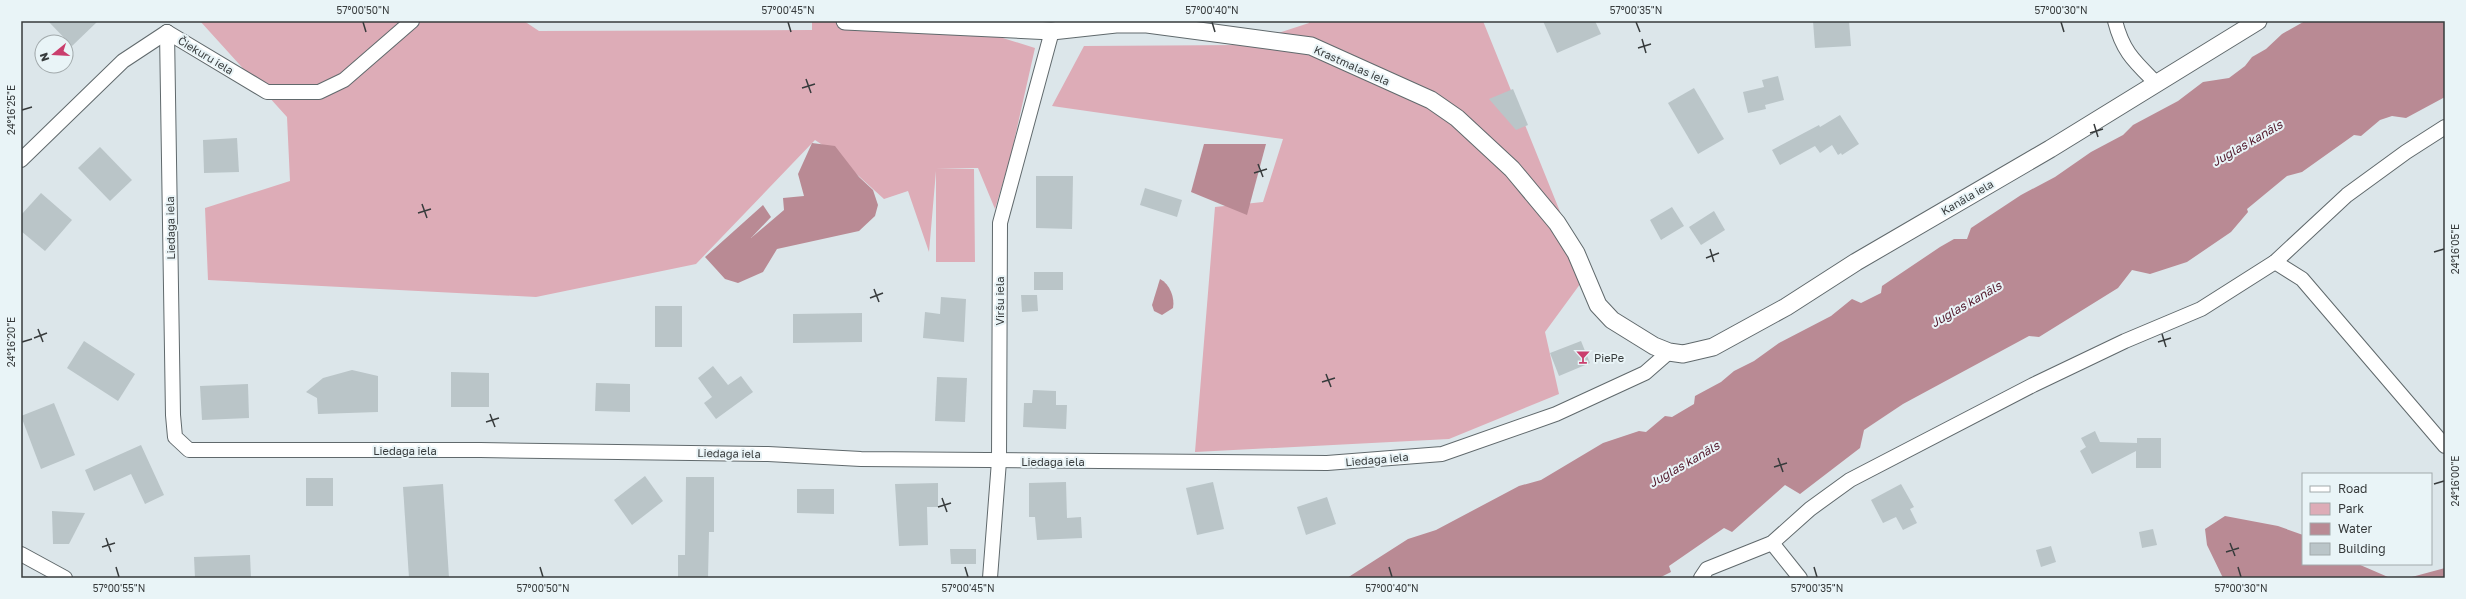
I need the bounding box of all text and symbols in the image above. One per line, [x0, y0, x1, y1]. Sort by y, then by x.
text: 57°00'50"N [336, 4, 390, 16]
text: 57°00'45"N [762, 4, 815, 16]
text: 57°00'40"N [1185, 4, 1239, 16]
text: 57°00'35"N [1610, 4, 1662, 16]
text: 57°00'30"N [2034, 4, 2088, 16]
street label: Čiekuru iela [176, 33, 236, 77]
north arrow [34, 34, 74, 74]
street label: Krastmalas iela [1312, 42, 1392, 88]
text: N [37, 51, 51, 63]
text: 24°16'25"E [5, 85, 17, 135]
water label: Juglas kanāls [2209, 116, 2286, 169]
street label: Kanāla iela [1939, 177, 1995, 217]
street label: Liedaga iela [163, 196, 177, 260]
text: 24°16'05"E [2449, 224, 2461, 274]
street label: Viršu iela [993, 277, 1006, 325]
water label: Juglas kanāls [1928, 277, 2005, 330]
text: 24°16'20"E [5, 317, 17, 367]
bar icon: PiePe [1575, 349, 1591, 365]
place label: PiePe [1594, 351, 1624, 364]
water label: Juglas kanāls [1646, 437, 1723, 490]
street label: Liedaga iela [373, 444, 437, 457]
street label: Liedaga iela [697, 446, 761, 460]
street label: Liedaga iela [1345, 450, 1409, 468]
street label: Liedaga iela [1021, 455, 1085, 468]
text: 24°16'00"E [2449, 456, 2461, 506]
legend [2302, 473, 2432, 565]
text: Road [2338, 481, 2367, 496]
text: Park [2338, 501, 2364, 516]
text: Water [2338, 521, 2372, 536]
text: Building [2338, 541, 2386, 556]
text: 57°00'55"N [93, 582, 145, 594]
text: 57°00'50"N [516, 582, 570, 594]
text: 57°00'45"N [942, 582, 995, 594]
text: 57°00'40"N [1365, 582, 1419, 594]
text: 57°00'35"N [1791, 582, 1843, 594]
text: 57°00'30"N [2214, 582, 2268, 594]

